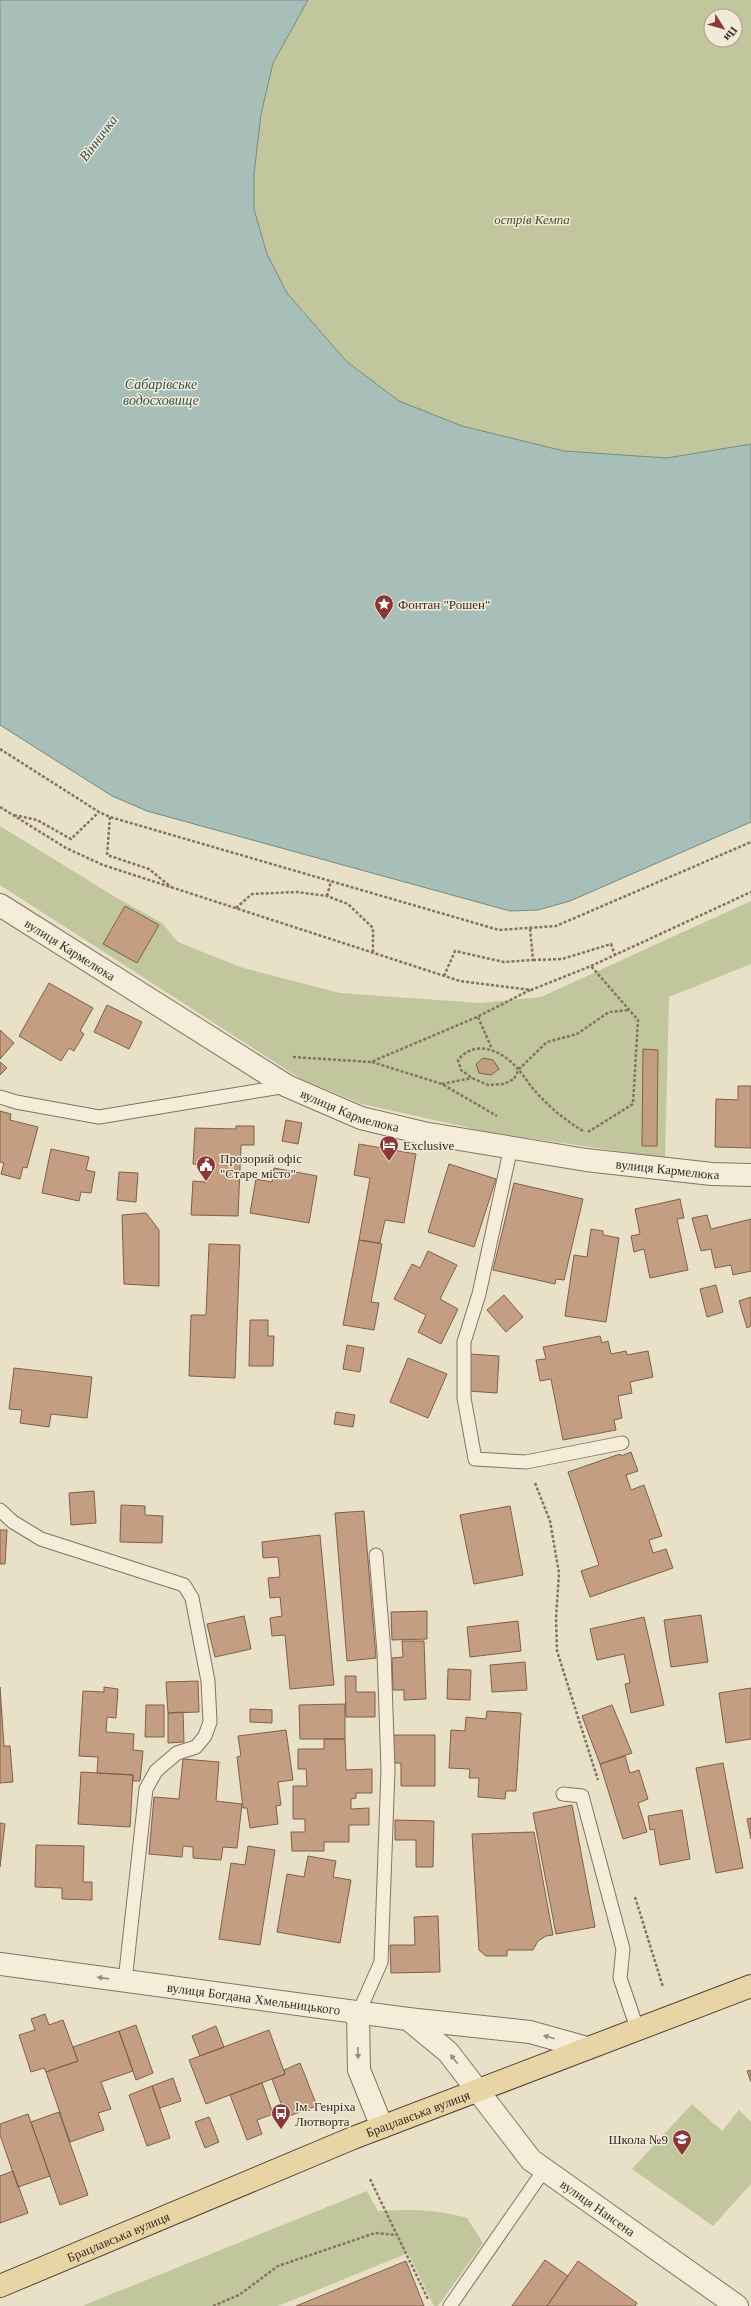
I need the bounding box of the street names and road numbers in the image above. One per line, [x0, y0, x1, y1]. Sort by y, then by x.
street label: вулиця Кармелюка [22, 916, 118, 984]
street label: вулиця Кармелюка [298, 1086, 401, 1135]
street label: вулиця Кармелюка [615, 1156, 720, 1182]
street label: вулиця Богдана Хмельницького [166, 1980, 341, 2018]
street label: Брацлавська вулиця [364, 2087, 472, 2140]
street label: вулиця Нансена [558, 2176, 638, 2240]
street label: Брацлавська вулиця [65, 2209, 172, 2265]

